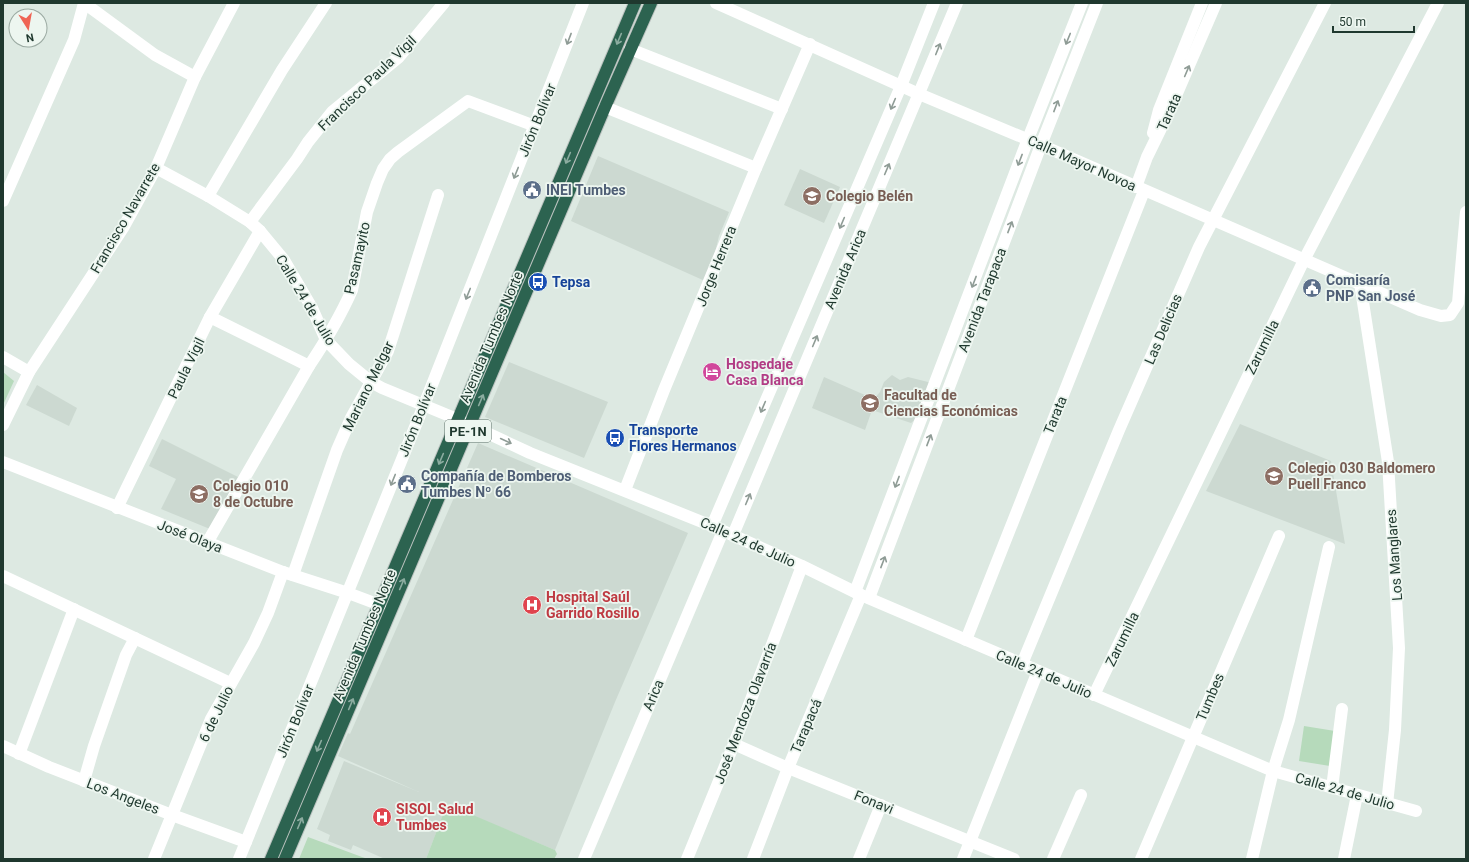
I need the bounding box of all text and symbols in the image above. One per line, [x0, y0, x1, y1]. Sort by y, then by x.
north arrow [8, 8, 48, 48]
scale bar [1333, 8, 1414, 34]
text: 50 m [1339, 15, 1366, 29]
text: N [25, 30, 35, 44]
street label: Francisco Paula Vigil [315, 32, 419, 134]
one-way arrow [615, 32, 623, 44]
one-way arrow [564, 33, 572, 45]
one-way arrow [1063, 33, 1071, 45]
one-way arrow [934, 44, 942, 56]
one-way arrow [1183, 65, 1191, 77]
street label: Jirón Bolívar [515, 81, 559, 159]
street label: Tarata [1154, 91, 1184, 133]
one-way arrow [889, 97, 896, 109]
one-way arrow [1053, 100, 1061, 112]
street label: Calle Mayor Novoa [1025, 132, 1139, 194]
one-way arrow [564, 152, 572, 164]
one-way arrow [1015, 154, 1023, 166]
street label: Francisco Navarrete [87, 160, 163, 276]
one-way arrow [884, 164, 892, 176]
one-way arrow [512, 167, 520, 179]
public building icon: INEI Tumbes [521, 179, 543, 201]
place label: INEI Tumbes [546, 182, 626, 198]
school or university icon: Colegio Belén [801, 185, 823, 207]
place label: Colegio Belén [826, 188, 913, 204]
one-way arrow [838, 217, 845, 229]
street label: Pasamayito [341, 220, 373, 296]
one-way arrow [1006, 222, 1014, 234]
street label: Jorge Herrera [693, 223, 739, 309]
street label: Avenida Arica [821, 227, 869, 311]
street label: Avenida Tarapaca [955, 246, 1009, 354]
street label: Calle 24 de Julio [273, 252, 339, 348]
street label: Avenida Tumbes Norte [456, 269, 526, 405]
bus stop icon: Tepsa [527, 271, 549, 293]
place label: Comisaría PNP San José [1326, 272, 1416, 304]
place label: Tepsa [552, 274, 591, 290]
one-way arrow [969, 275, 977, 287]
public building icon: Comisaría PNP San José [1301, 277, 1323, 299]
one-way arrow [463, 287, 471, 299]
street label: Las Delicias [1141, 291, 1185, 367]
street label: Zarumilla [1242, 317, 1282, 377]
street label: Paula Vigil [164, 335, 208, 401]
one-way arrow [812, 335, 819, 347]
street label: Mariano Melgar [339, 338, 397, 434]
place label: Hospedaje Casa Blanca [726, 356, 804, 388]
hotel icon: Hospedaje Casa Blanca [701, 361, 723, 383]
street label: Jirón Bolívar [395, 381, 439, 459]
place label: Facultad de Ciencias Económicas [884, 387, 1018, 419]
school or university icon: Facultad de Ciencias Económicas [859, 392, 881, 414]
street label: Tarata [1040, 394, 1070, 436]
one-way arrow [478, 395, 485, 407]
one-way arrow [759, 401, 766, 413]
road number: PE-1N [445, 420, 491, 442]
place label: Transporte Flores Hermanos [629, 422, 737, 454]
bus stop icon: Transporte Flores Hermanos [604, 427, 626, 449]
one-way arrow [926, 435, 934, 447]
one-way arrow [499, 438, 511, 445]
one-way arrow [437, 452, 444, 464]
place label: Colegio 030 Baldomero Puell Franco [1288, 460, 1436, 492]
school or university icon: Colegio 030 Baldomero Puell Franco [1263, 465, 1285, 487]
place label: Compañía de Bomberos Tumbes Nº 66 [421, 468, 572, 500]
one-way arrow [389, 473, 397, 485]
public building icon: Compañía de Bomberos Tumbes Nº 66 [396, 473, 418, 495]
one-way arrow [893, 475, 901, 487]
place label: Colegio 010 8 de Octubre [213, 478, 294, 510]
school or university icon: Colegio 010 8 de Octubre [188, 483, 210, 505]
one-way arrow [745, 494, 752, 506]
street label: Los Manglares [1383, 509, 1405, 601]
street label: Calle 24 de Julio [698, 514, 798, 570]
street label: José Olaya [155, 516, 225, 556]
one-way arrow [880, 555, 887, 568]
street label: Avenida Tumbes Norte [329, 567, 399, 703]
one-way arrow [399, 578, 406, 590]
place label: Hospital Saúl Garrido Rosillo [546, 589, 639, 621]
hospital icon: Hospital Saúl Garrido Rosillo [521, 594, 543, 616]
street label: Zarumilla [1102, 609, 1142, 669]
street label: José Mendoza Olavarría [711, 640, 779, 786]
street label: Calle 24 de Julio [994, 647, 1094, 701]
street label: Tumbes [1193, 671, 1227, 723]
street label: Arica [639, 677, 667, 713]
street label: Jirón Bolívar [273, 682, 317, 760]
street label: 6 de Julio [196, 683, 236, 745]
street label: Tarapacá [787, 696, 825, 756]
one-way arrow [348, 698, 355, 710]
one-way arrow [315, 739, 323, 751]
street label: Calle 24 de Julio [1293, 769, 1397, 813]
street label: Los Angeles [84, 775, 162, 817]
street label: Fonavi [852, 787, 896, 817]
place label: SISOL Salud Tumbes [396, 801, 474, 833]
hospital icon: SISOL Salud Tumbes [371, 806, 393, 828]
one-way arrow [297, 818, 304, 830]

